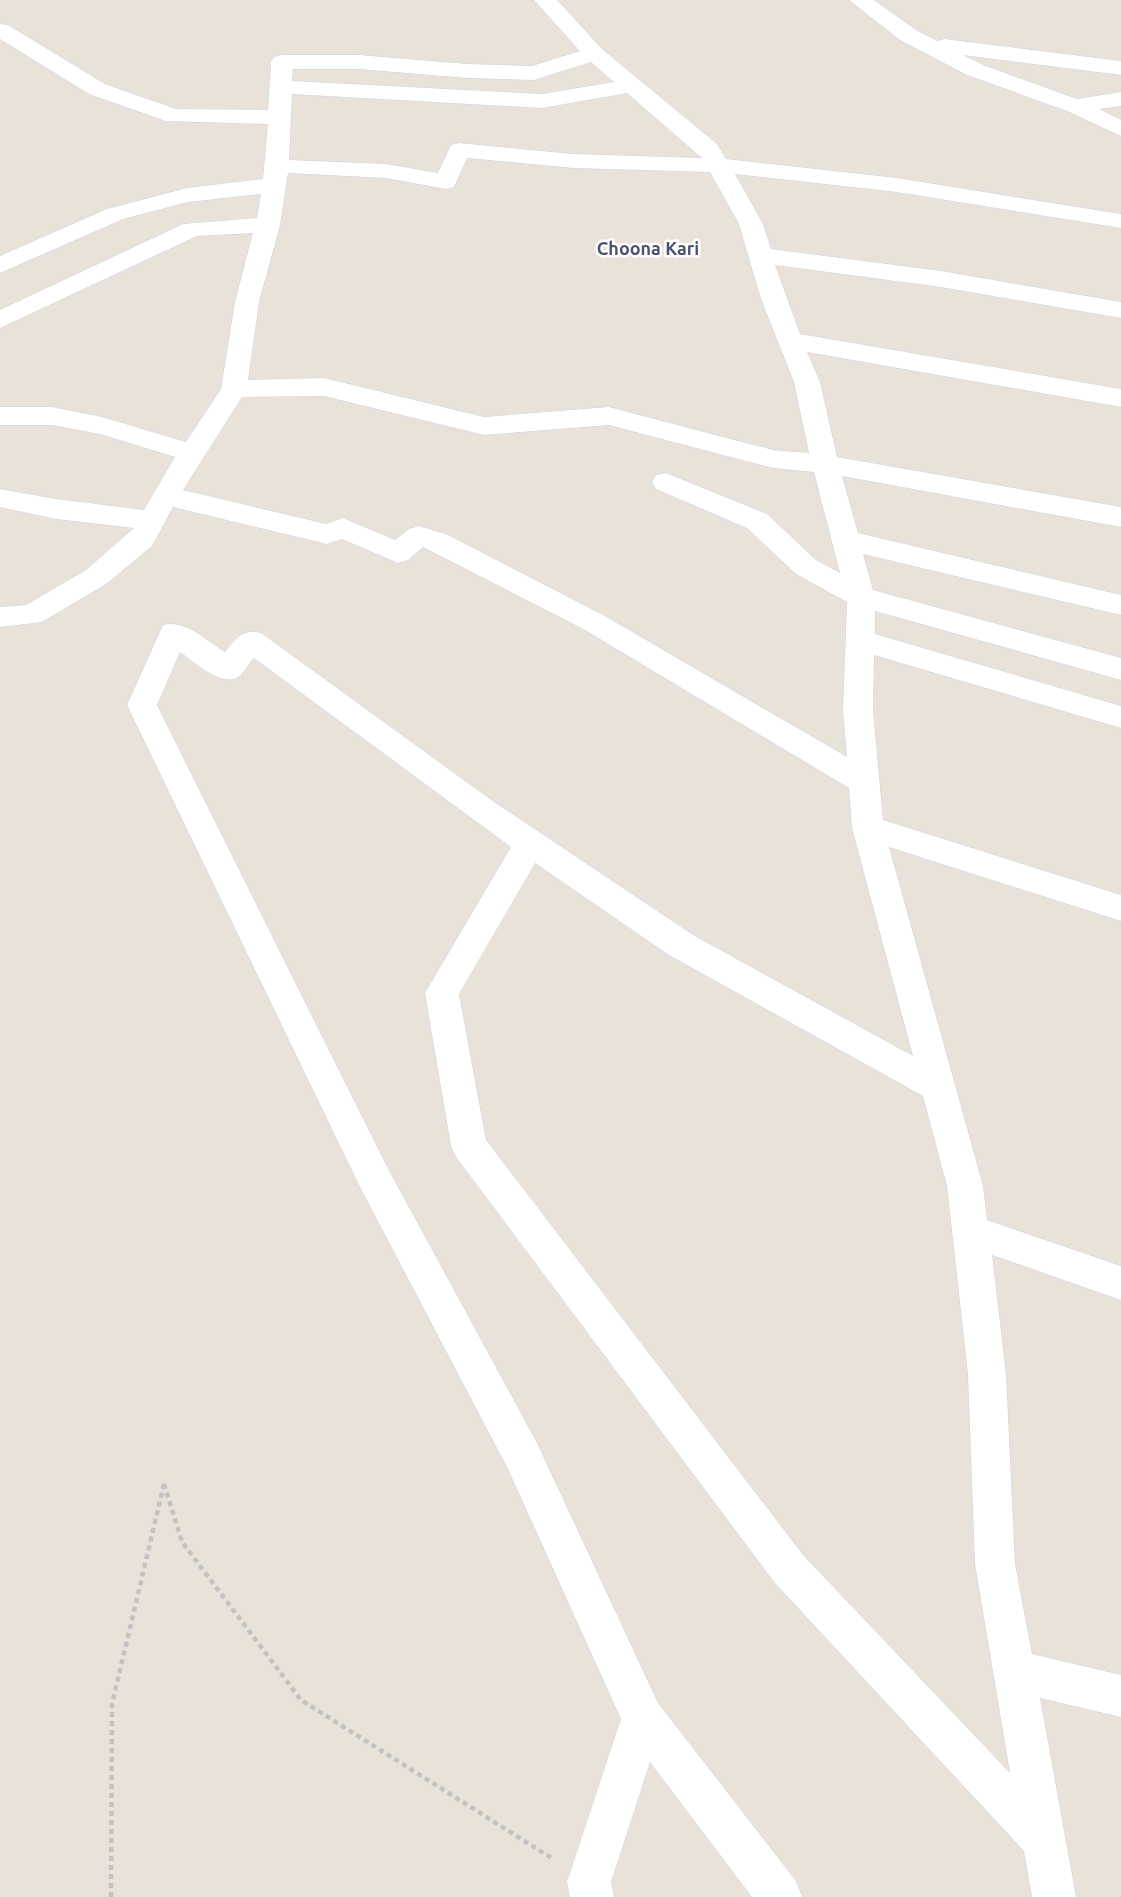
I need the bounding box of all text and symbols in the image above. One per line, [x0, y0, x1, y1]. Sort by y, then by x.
district label: Choona Kari [597, 238, 699, 258]

